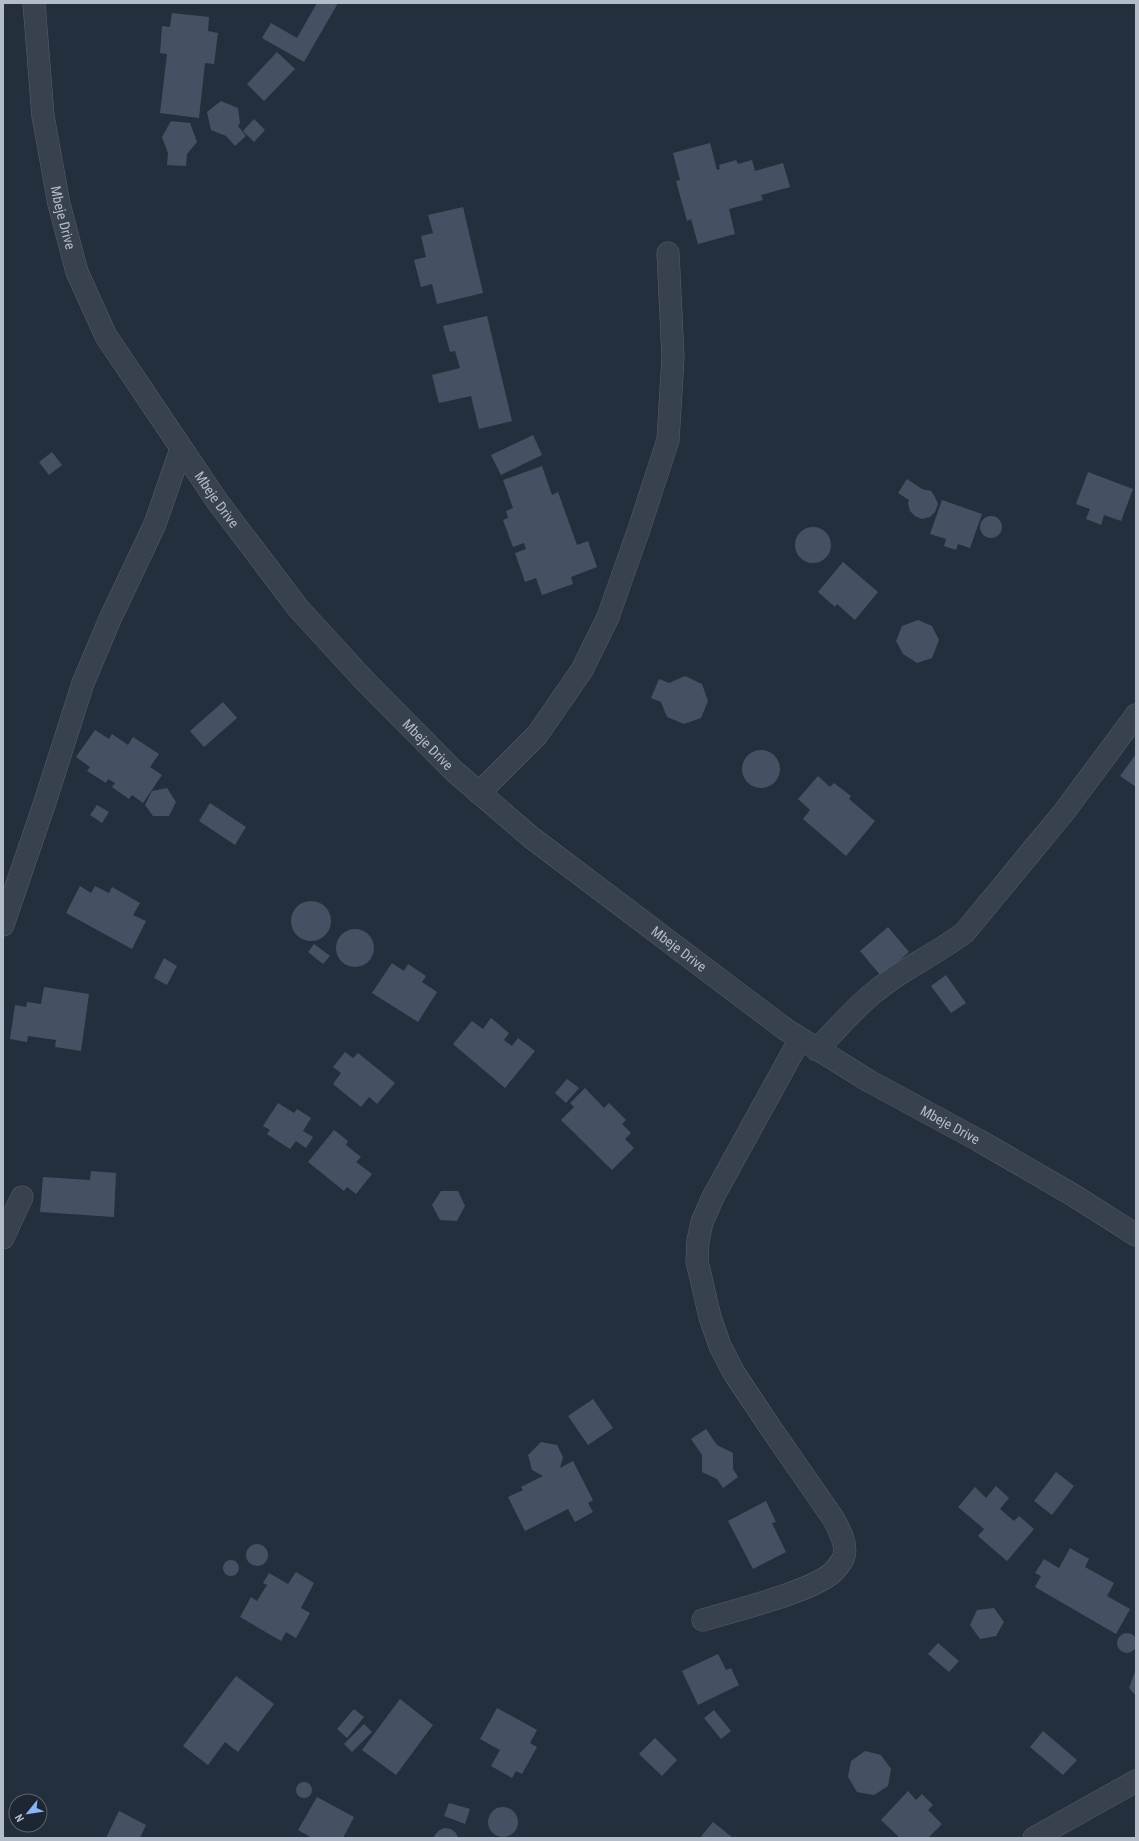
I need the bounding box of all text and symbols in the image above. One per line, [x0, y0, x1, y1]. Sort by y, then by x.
street label: Mbeje Drive [48, 185, 79, 252]
street label: Mbeje Drive [192, 469, 242, 531]
street label: Mbeje Drive [399, 716, 457, 774]
street label: Mbeje Drive [648, 923, 710, 975]
street label: Mbeje Drive [918, 1102, 983, 1148]
north arrow [8, 1793, 48, 1833]
text: N [12, 1811, 27, 1824]

